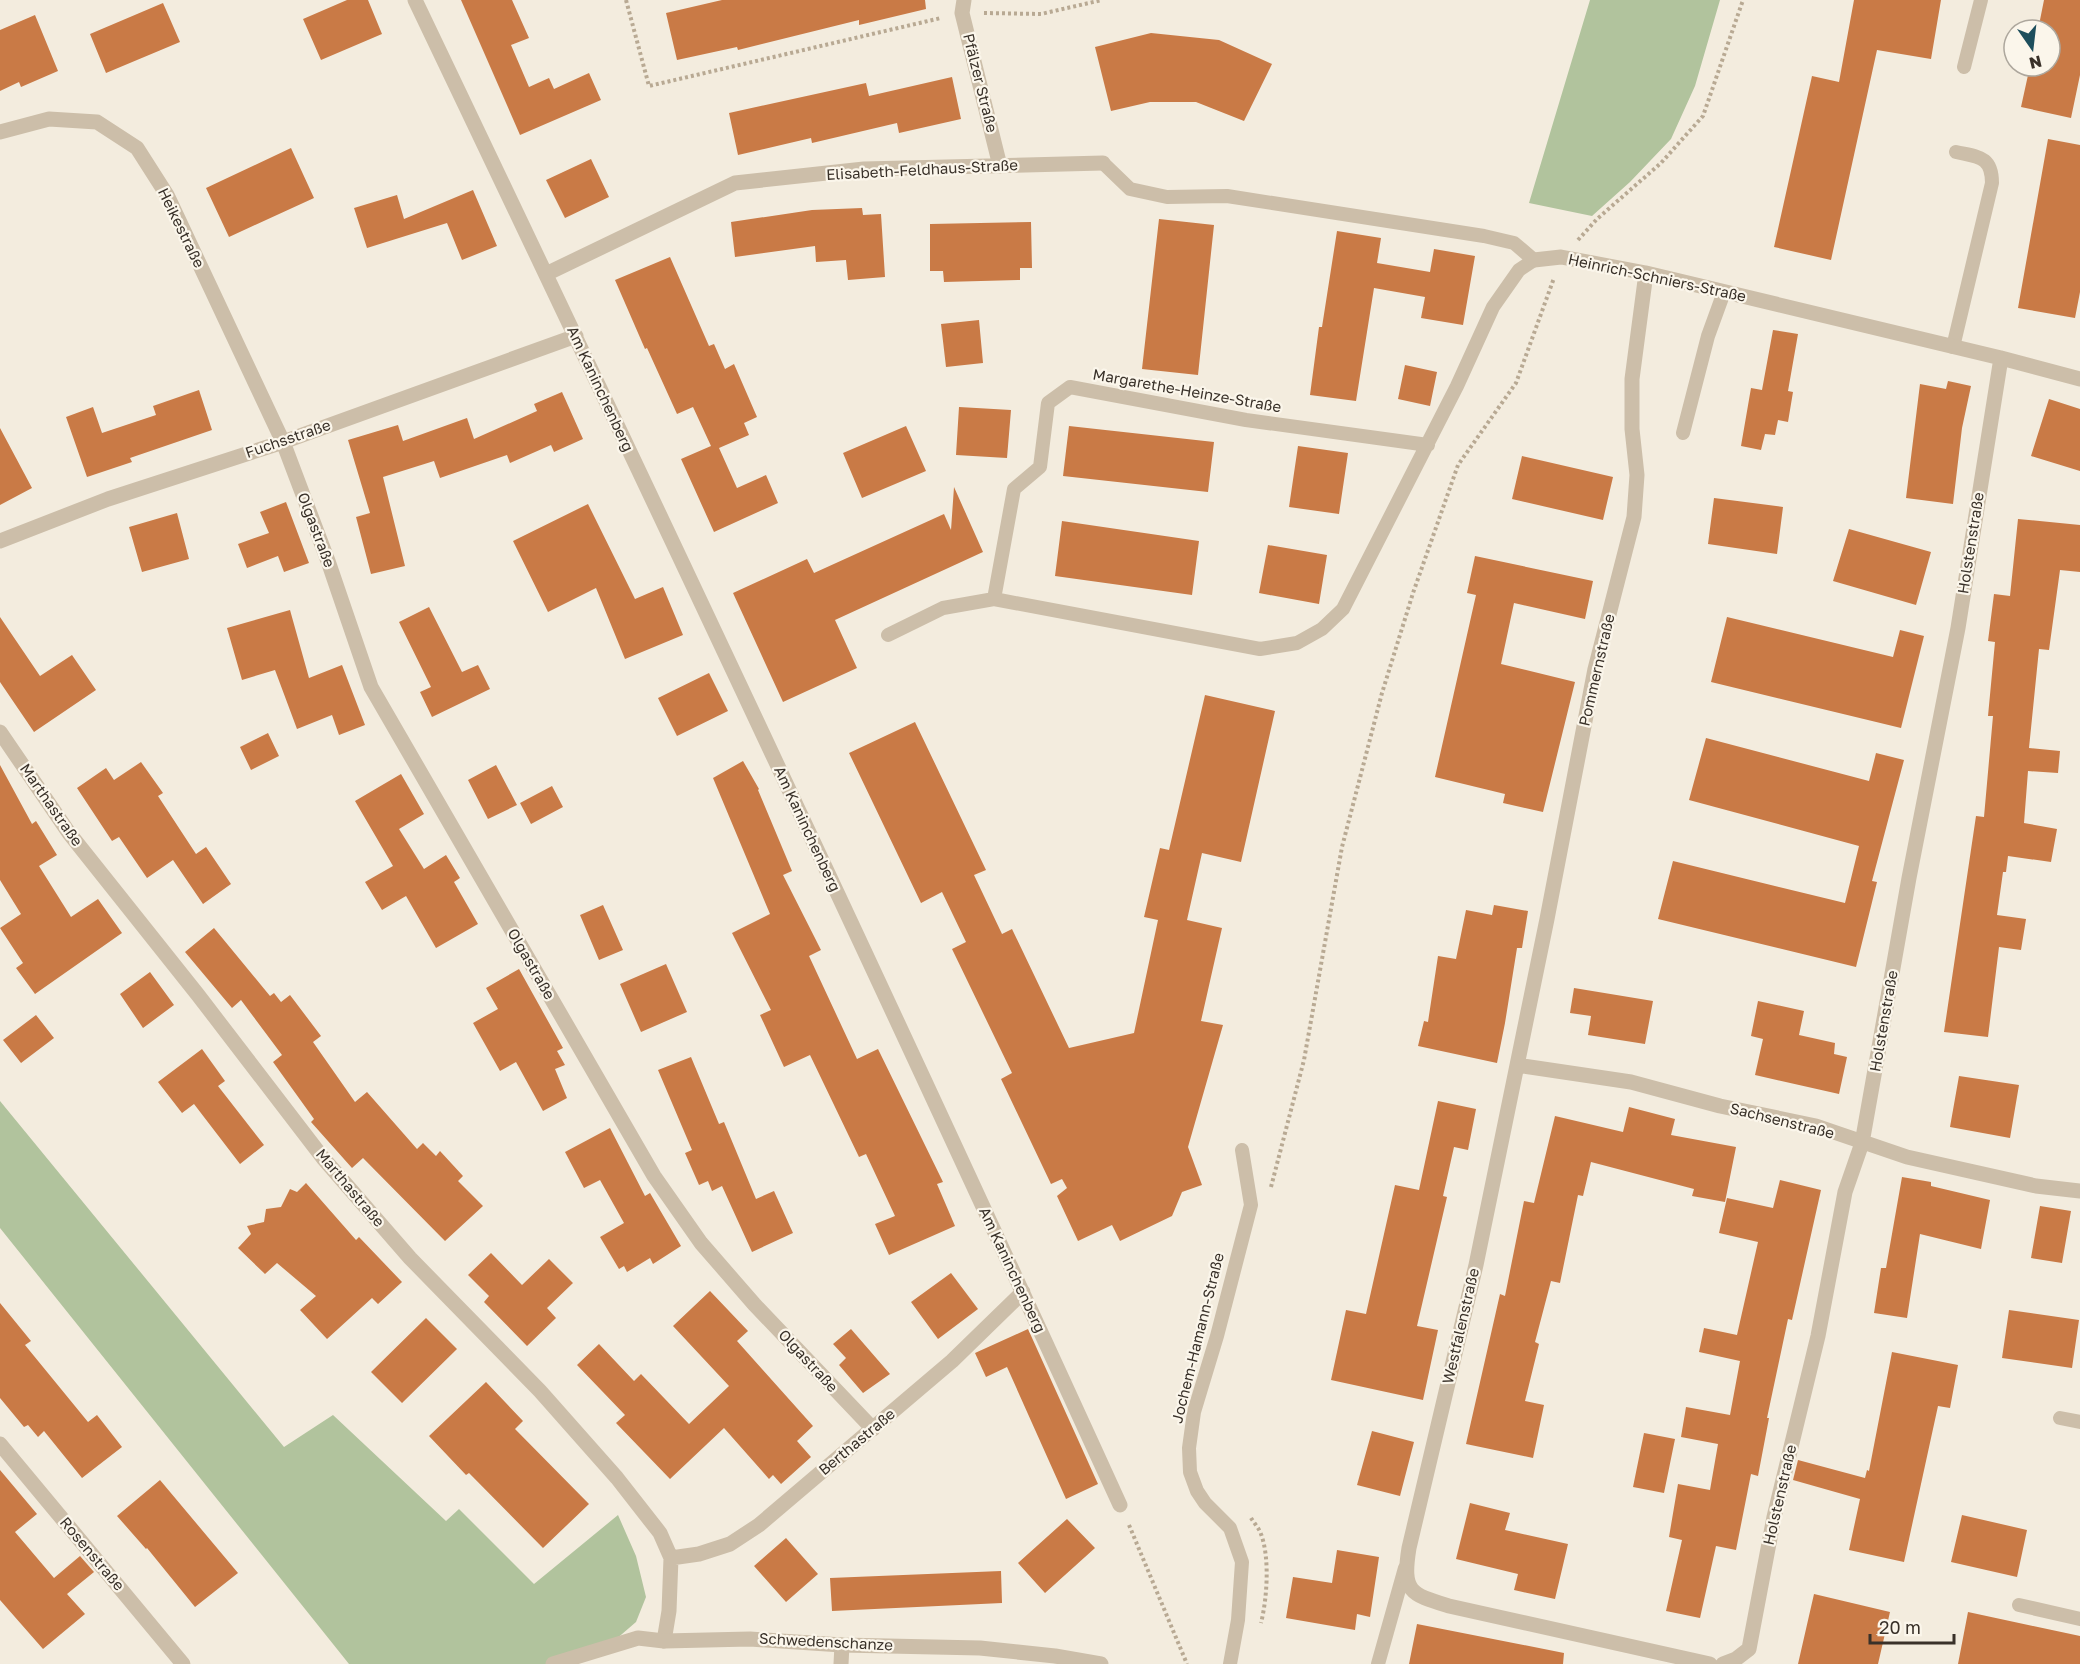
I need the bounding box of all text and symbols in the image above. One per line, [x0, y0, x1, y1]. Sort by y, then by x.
north arrow [2002, 18, 2062, 78]
street label: Pfälzer Straße [960, 31, 1002, 134]
text: N [2027, 51, 2044, 74]
street label: Elisabeth-Feldhaus-Straße [826, 155, 1019, 183]
street label: Heikestraße [155, 185, 209, 271]
street label: Heinrich-Schniers-Straße [1567, 249, 1748, 305]
street label: Am Kaninchenberg [564, 323, 638, 454]
street label: Margarethe-Heinze-Straße [1092, 365, 1283, 416]
street label: Fuchsstraße [243, 415, 333, 461]
street label: Olgastraße [294, 490, 340, 570]
street label: Holstenstraße [1953, 490, 1987, 595]
street label: Pommernstraße [1574, 612, 1618, 728]
street label: Marthastraße [17, 760, 87, 849]
street label: Am Kaninchenberg [771, 763, 845, 894]
street label: Olgastraße [504, 925, 560, 1002]
street label: Holstenstraße [1865, 968, 1901, 1073]
street label: Sachsenstraße [1728, 1098, 1837, 1142]
street label: Marthastraße [313, 1145, 389, 1230]
street label: Am Kaninchenberg [976, 1204, 1050, 1335]
street label: Jochem-Hamann-Straße [1167, 1250, 1227, 1425]
street label: Westfalenstraße [1438, 1266, 1482, 1385]
street label: Olgastraße [775, 1325, 842, 1396]
street label: Berthastraße [815, 1404, 898, 1478]
street label: Holstenstraße [1759, 1442, 1799, 1547]
street label: Rosenstraße [57, 1513, 129, 1594]
scale bar [1870, 1607, 1954, 1645]
text: 20 m [1879, 1616, 1921, 1638]
street label: Schwedenschanze [759, 1629, 894, 1654]

